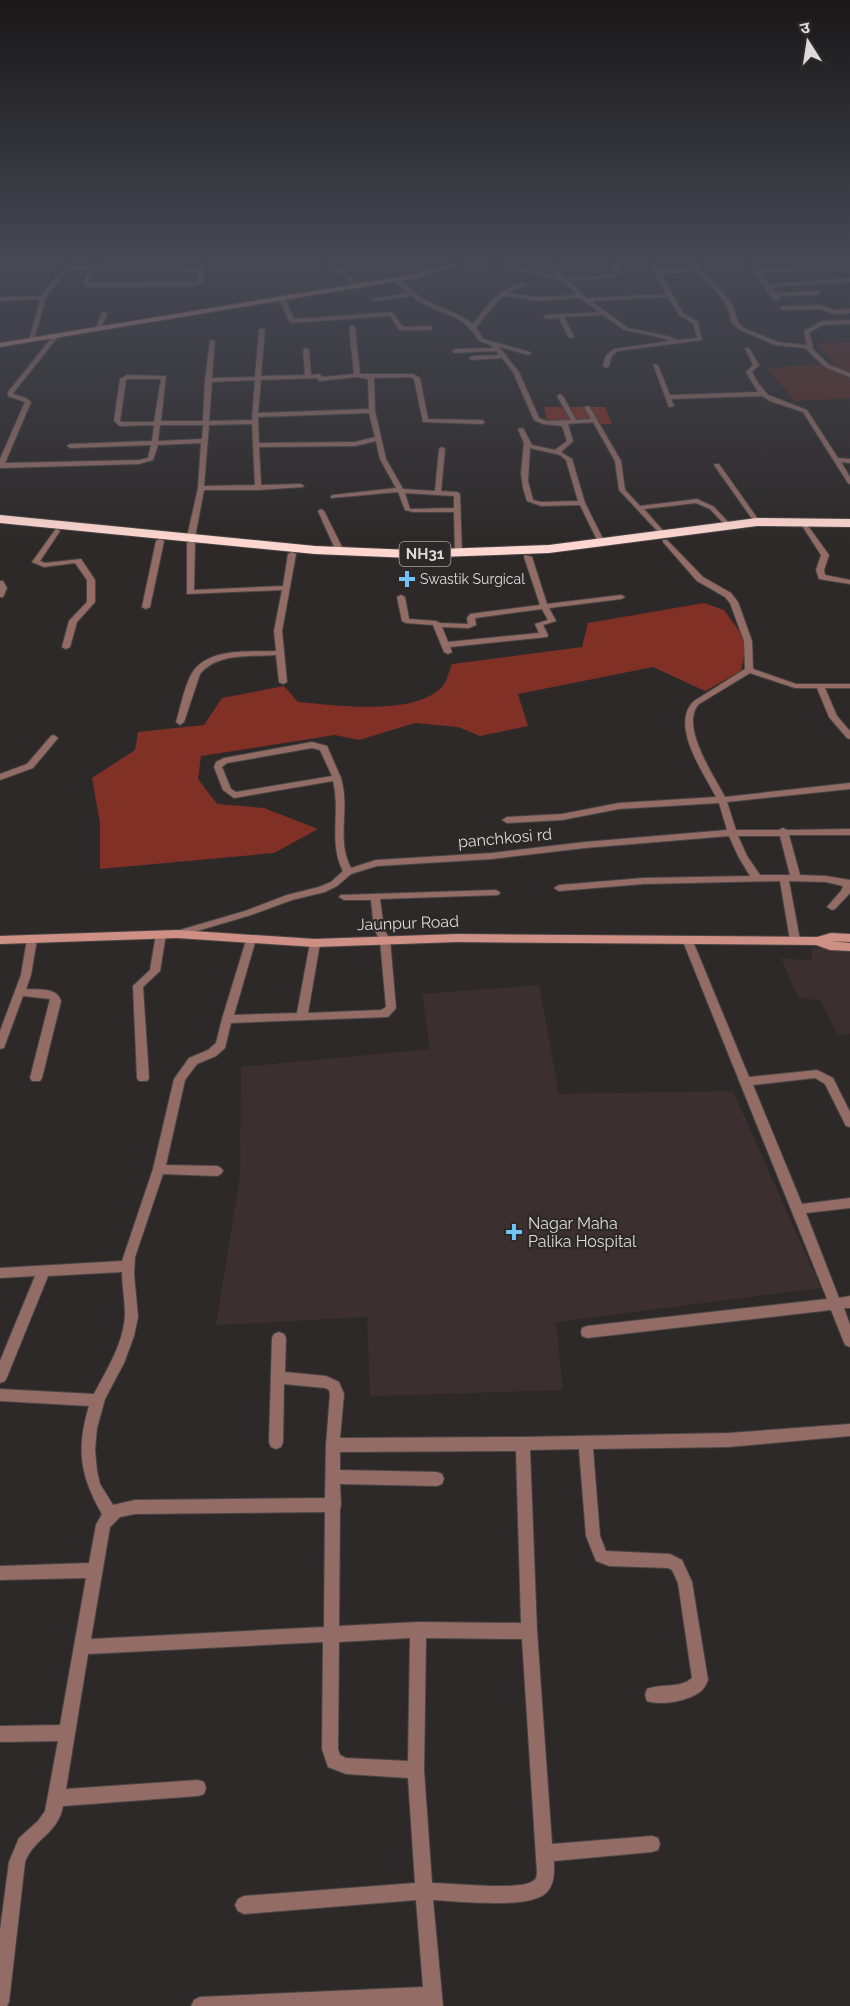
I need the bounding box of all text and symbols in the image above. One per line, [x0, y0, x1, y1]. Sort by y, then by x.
north arrow [778, 12, 838, 72]
text: उ [798, 17, 812, 38]
road number: NH31 [400, 542, 450, 566]
marker: Swastik Surgical [398, 570, 416, 588]
place label: Swastik Surgical [420, 571, 525, 587]
street label: panchkosi rd [457, 824, 553, 852]
street label: Jaunpur Road [357, 912, 459, 934]
place label: Nagar Maha Palika Hospital [528, 1214, 637, 1251]
marker: Nagar Maha Palika Hospital [505, 1223, 523, 1241]

